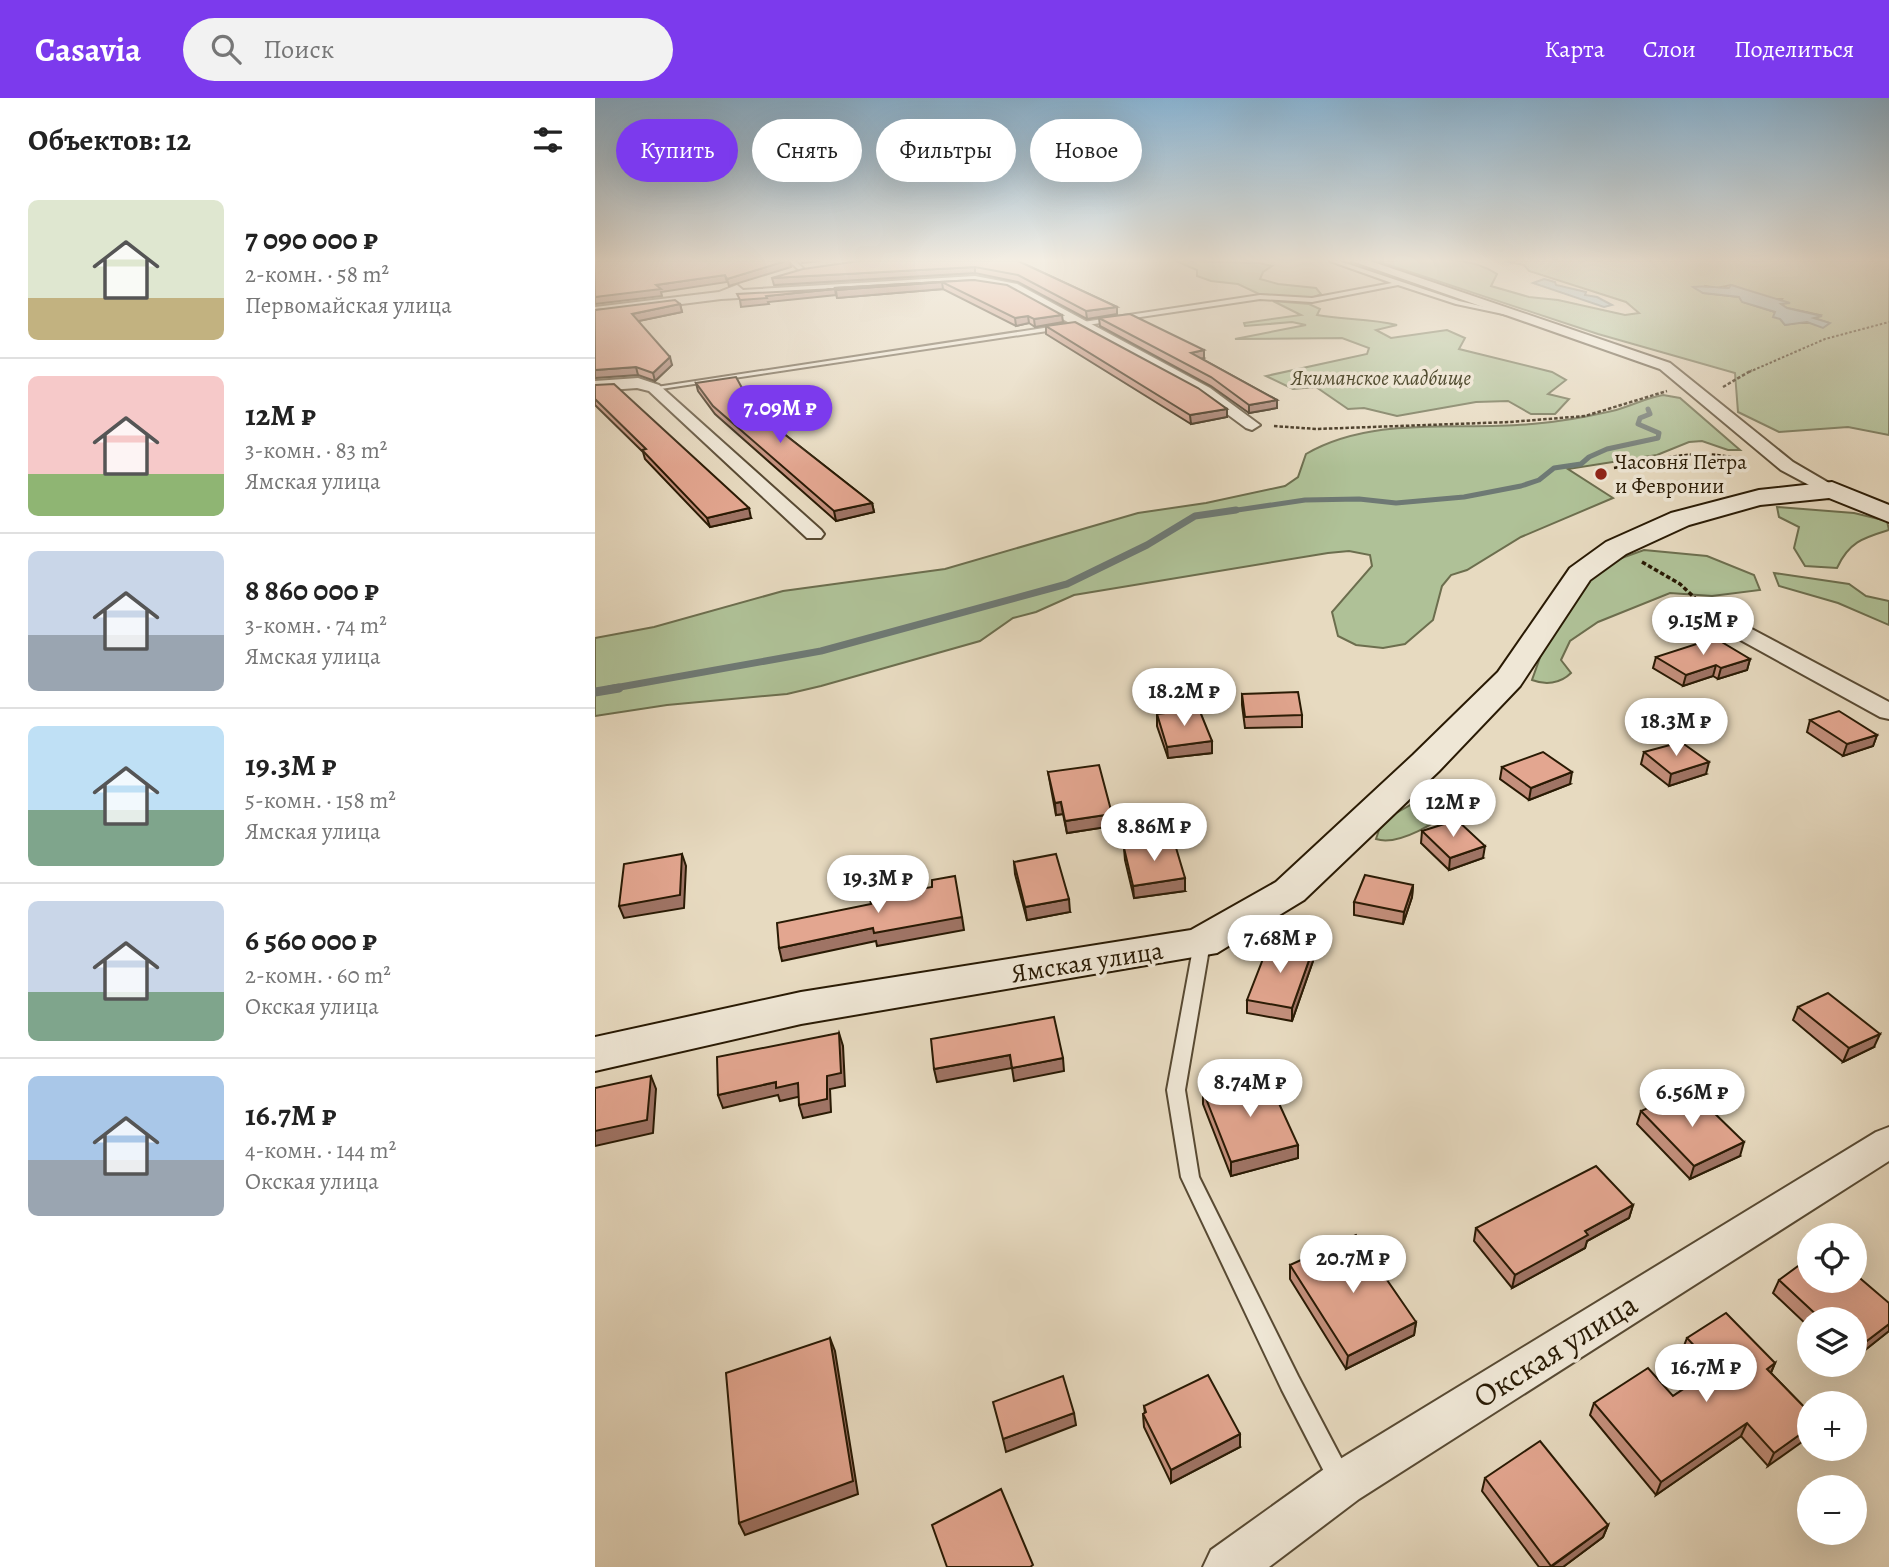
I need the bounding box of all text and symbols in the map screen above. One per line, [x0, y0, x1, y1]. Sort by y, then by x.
search box [183, 18, 673, 81]
text: Casavia [35, 27, 141, 72]
icon: search [207, 30, 245, 68]
text: Поиск [263, 32, 334, 67]
text: Карта [1544, 33, 1605, 65]
text: Слои [1643, 33, 1696, 65]
text: Поделиться [1734, 33, 1854, 65]
chip: Купить [616, 119, 738, 182]
chip: Снять [752, 119, 862, 182]
chip: Фильтры [876, 119, 1016, 182]
chip: Новое [1030, 119, 1142, 182]
text: Объектов: 12 [28, 120, 191, 160]
icon: filters [529, 121, 567, 159]
text: 7 090 000 ₽ [245, 219, 378, 259]
icon: home [84, 228, 168, 312]
text: 2-комн. · 58 m² [245, 259, 389, 290]
text: Первомайская улица [245, 290, 452, 321]
park label: Якиманское кладбище [1290, 364, 1471, 392]
pin: 7.09M ₽ [715, 386, 845, 445]
text: 7.09M ₽ [743, 392, 817, 423]
text: 12M ₽ [245, 395, 316, 435]
icon: home [84, 404, 168, 488]
text: 3-комн. · 83 m² [245, 435, 387, 466]
place label: Часовня Петра и Февронии [1615, 448, 1747, 500]
text: Ямская улица [245, 466, 381, 497]
marker: Часовня Петра и Февронии [1593, 466, 1609, 482]
text: 8 860 000 ₽ [245, 570, 379, 610]
icon: home [84, 579, 168, 663]
pin: 9.15M ₽ [1638, 598, 1768, 657]
text: 9.15M ₽ [1668, 604, 1738, 635]
text: 3-комн. · 74 m² [245, 610, 387, 641]
text: Ямская улица [245, 641, 381, 672]
pin: 18.2M ₽ [1119, 668, 1249, 728]
text: 18.2M ₽ [1148, 675, 1220, 706]
pin: 18.3M ₽ [1611, 698, 1741, 758]
text: 18.3M ₽ [1641, 705, 1711, 736]
text: 19.3M ₽ [245, 745, 336, 785]
icon: home [84, 754, 168, 838]
pin: 12M ₽ [1404, 780, 1502, 839]
text: 5-комн. · 158 m² [245, 785, 396, 816]
text: 12M ₽ [1426, 786, 1480, 817]
pin: 8.86M ₽ [1089, 804, 1219, 863]
text: 8.86M ₽ [1117, 810, 1191, 841]
text: Ямская улица [245, 816, 381, 847]
pin: 19.3M ₽ [813, 856, 943, 915]
text: 19.3M ₽ [843, 862, 913, 893]
pin: 7.68M ₽ [1215, 916, 1345, 975]
text: 6 560 000 ₽ [245, 920, 377, 960]
text: 7.68M ₽ [1244, 922, 1316, 953]
icon: home [84, 929, 168, 1013]
street label: Ямская улица [1009, 933, 1166, 991]
text: 2-комн. · 60 m² [245, 960, 391, 991]
text: Окская улица [245, 991, 379, 1022]
pin: 8.74M ₽ [1185, 1060, 1315, 1119]
text: 8.74M ₽ [1213, 1066, 1287, 1097]
pin: 6.56M ₽ [1627, 1070, 1757, 1129]
text: 6.56M ₽ [1656, 1076, 1728, 1107]
text: 16.7M ₽ [245, 1095, 337, 1135]
icon: home [84, 1104, 168, 1188]
text: 4-комн. · 144 m² [245, 1135, 396, 1166]
text: Окская улица [245, 1166, 379, 1197]
map controls [1797, 1223, 1867, 1545]
button: locate [1797, 1223, 1867, 1293]
pin: 20.7M ₽ [1288, 1236, 1418, 1295]
text: 20.7M ₽ [1316, 1242, 1390, 1273]
street label: Окская улица [1464, 1282, 1646, 1418]
button: layers [1797, 1307, 1867, 1377]
pin: 16.7M ₽ [1641, 1344, 1771, 1404]
text: 16.7M ₽ [1671, 1351, 1741, 1382]
button: + [1797, 1391, 1867, 1461]
button: − [1797, 1475, 1867, 1545]

